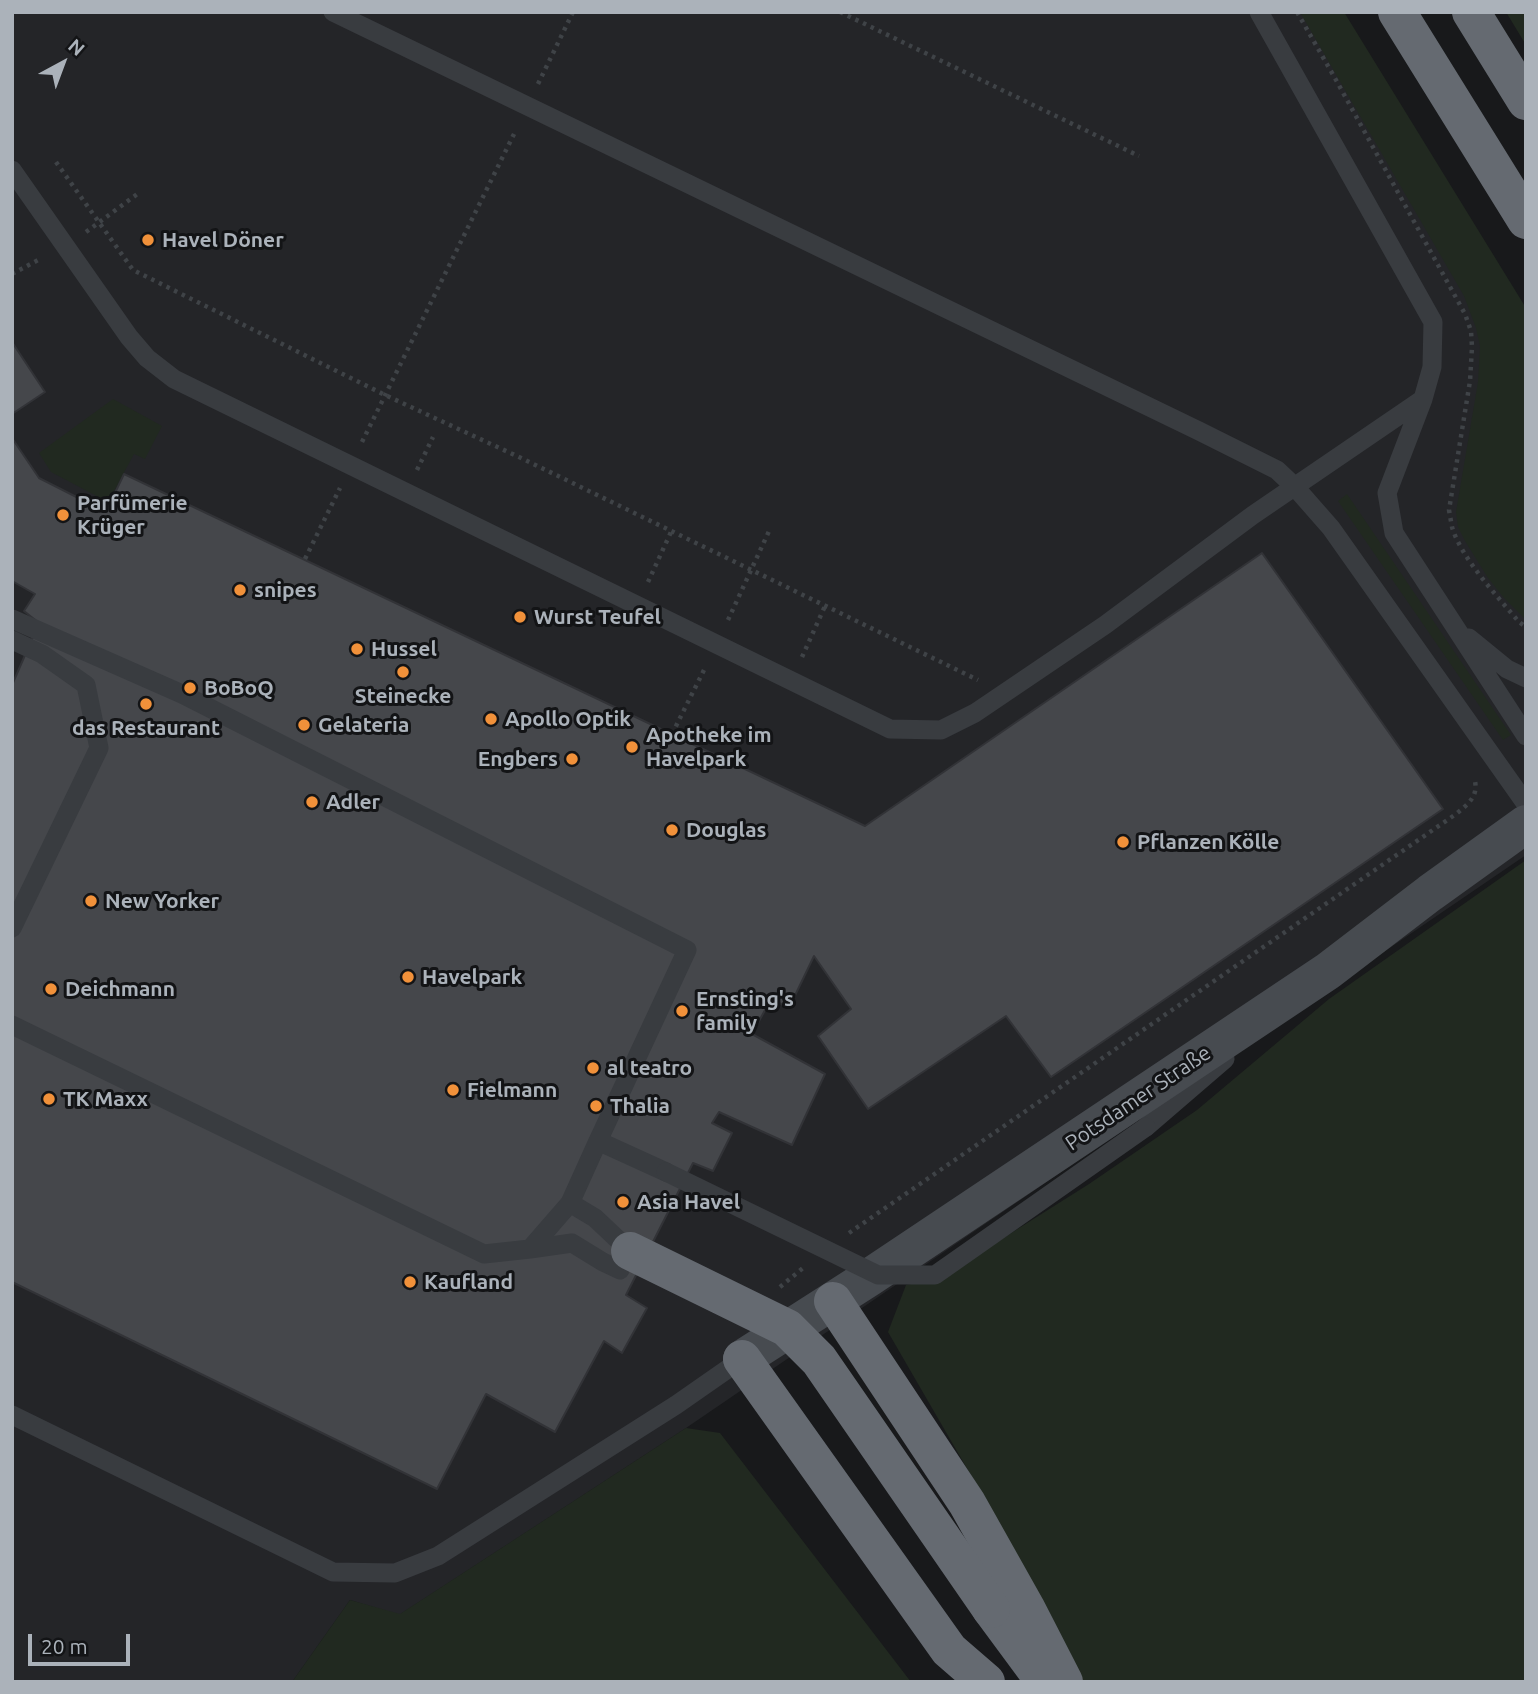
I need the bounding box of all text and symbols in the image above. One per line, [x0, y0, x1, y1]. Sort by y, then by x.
north arrow [28, 28, 98, 98]
text: N [64, 34, 89, 60]
place label: Havel Döner [162, 227, 284, 253]
marker: Havel Döner [140, 232, 156, 248]
place label: Parfümerie Krüger [77, 490, 188, 540]
marker: Parfümerie Krüger [55, 507, 71, 523]
place label: snipes [254, 577, 317, 603]
marker: snipes [232, 582, 248, 598]
place label: Wurst Teufel [534, 604, 661, 630]
marker: Wurst Teufel [512, 609, 528, 625]
place label: Hussel [371, 636, 437, 662]
marker: Hussel [349, 641, 365, 657]
marker: Steinecke [395, 664, 411, 680]
place label: BoBoQ [204, 675, 274, 701]
marker: BoBoQ [182, 680, 198, 696]
place label: Steinecke [355, 683, 451, 709]
marker: das Restaurant [138, 696, 154, 712]
place label: Apollo Optik [505, 706, 631, 732]
marker: Apollo Optik [483, 711, 499, 727]
place label: Gelateria [318, 712, 409, 738]
place label: das Restaurant [72, 715, 220, 741]
marker: Gelateria [296, 717, 312, 733]
place label: Apotheke im Havelpark [646, 722, 772, 772]
marker: Apotheke im Havelpark [624, 739, 640, 755]
place label: Engbers [478, 746, 558, 772]
marker: Engbers [564, 751, 580, 767]
place label: Adler [326, 789, 380, 815]
marker: Adler [304, 794, 320, 810]
place label: Douglas [686, 817, 767, 843]
marker: Douglas [664, 822, 680, 838]
place label: Pflanzen Kölle [1137, 829, 1279, 855]
marker: Pflanzen Kölle [1115, 834, 1131, 850]
place label: New Yorker [105, 888, 219, 914]
marker: New Yorker [83, 893, 99, 909]
place label: Havelpark [422, 964, 522, 990]
marker: Havelpark [400, 969, 416, 985]
place label: Deichmann [65, 976, 175, 1002]
marker: Deichmann [43, 981, 59, 997]
place label: Ernsting's family [696, 986, 794, 1036]
marker: Ernsting's family [674, 1003, 690, 1019]
street label: Potsdamer Straße [1061, 1040, 1215, 1156]
place label: al teatro [607, 1055, 692, 1081]
marker: al teatro [585, 1060, 601, 1076]
place label: Fielmann [467, 1077, 557, 1103]
marker: Fielmann [445, 1082, 461, 1098]
place label: TK Maxx [63, 1086, 148, 1112]
marker: TK Maxx [41, 1091, 57, 1107]
place label: Thalia [610, 1093, 670, 1119]
marker: Thalia [588, 1098, 604, 1114]
place label: Asia Havel [637, 1189, 740, 1215]
marker: Asia Havel [615, 1194, 631, 1210]
place label: Kaufland [424, 1269, 513, 1295]
marker: Kaufland [402, 1274, 418, 1290]
scale bar [32, 1620, 133, 1664]
text: 20 m [41, 1634, 88, 1658]

